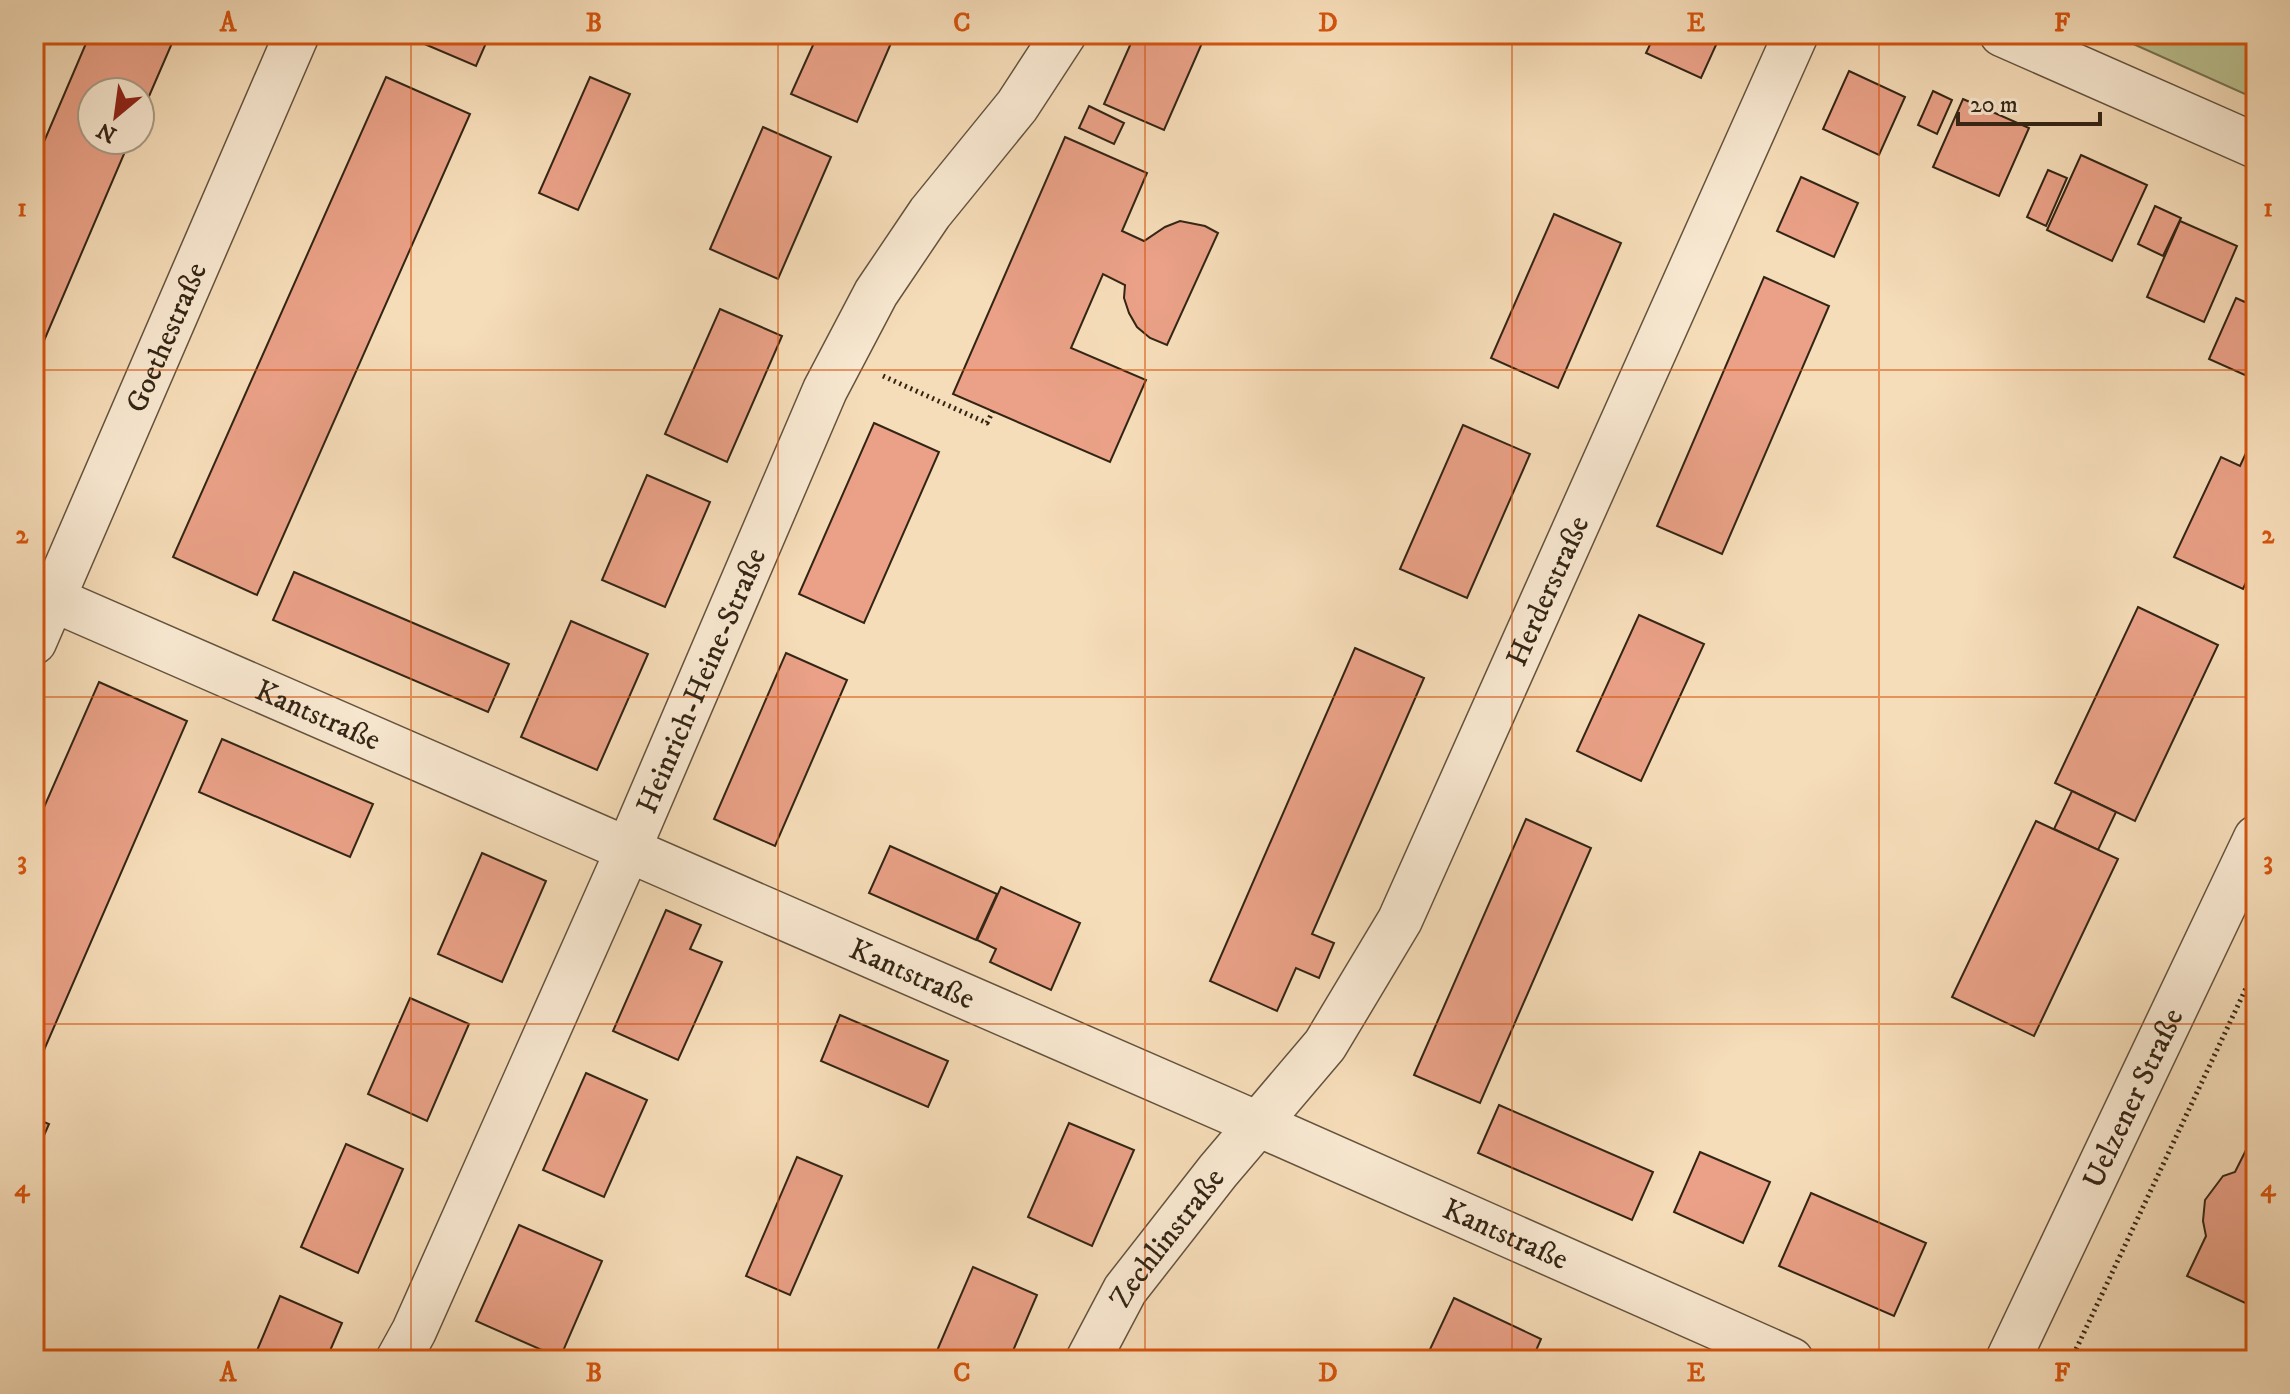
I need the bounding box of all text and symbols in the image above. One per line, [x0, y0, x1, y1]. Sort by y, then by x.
text: A [219, 7, 238, 40]
text: B [586, 7, 602, 40]
text: C [953, 7, 971, 40]
text: D [1318, 7, 1338, 40]
text: E [1687, 7, 1705, 40]
text: F [2054, 7, 2071, 40]
north arrow [76, 76, 156, 156]
scale bar [1958, 76, 2100, 126]
text: 20 m [1970, 90, 2018, 120]
text: N [93, 116, 121, 148]
text: 1 [17, 192, 27, 225]
text: 1 [2263, 192, 2273, 225]
street label: Goethestraße [118, 257, 216, 419]
street label: Herderstraße [1499, 510, 1598, 672]
text: 2 [16, 519, 30, 552]
text: 2 [2262, 519, 2276, 552]
street label: Heinrich-Heine-Straße [629, 543, 775, 819]
street label: Kantstraße [249, 673, 386, 760]
text: 3 [17, 845, 27, 878]
text: 3 [2263, 845, 2273, 878]
street label: Kantstraße [843, 931, 980, 1018]
street label: Uelzener Straße [2075, 1003, 2192, 1195]
street label: Zechlinstraße [1102, 1161, 1233, 1314]
text: 4 [15, 1172, 31, 1205]
text: 4 [2261, 1172, 2277, 1205]
street label: Kantstraße [1437, 1191, 1574, 1279]
text: A [219, 1357, 238, 1390]
text: B [586, 1357, 602, 1390]
text: C [953, 1357, 971, 1390]
text: D [1318, 1357, 1338, 1390]
text: E [1687, 1357, 1705, 1390]
text: F [2054, 1357, 2071, 1390]

